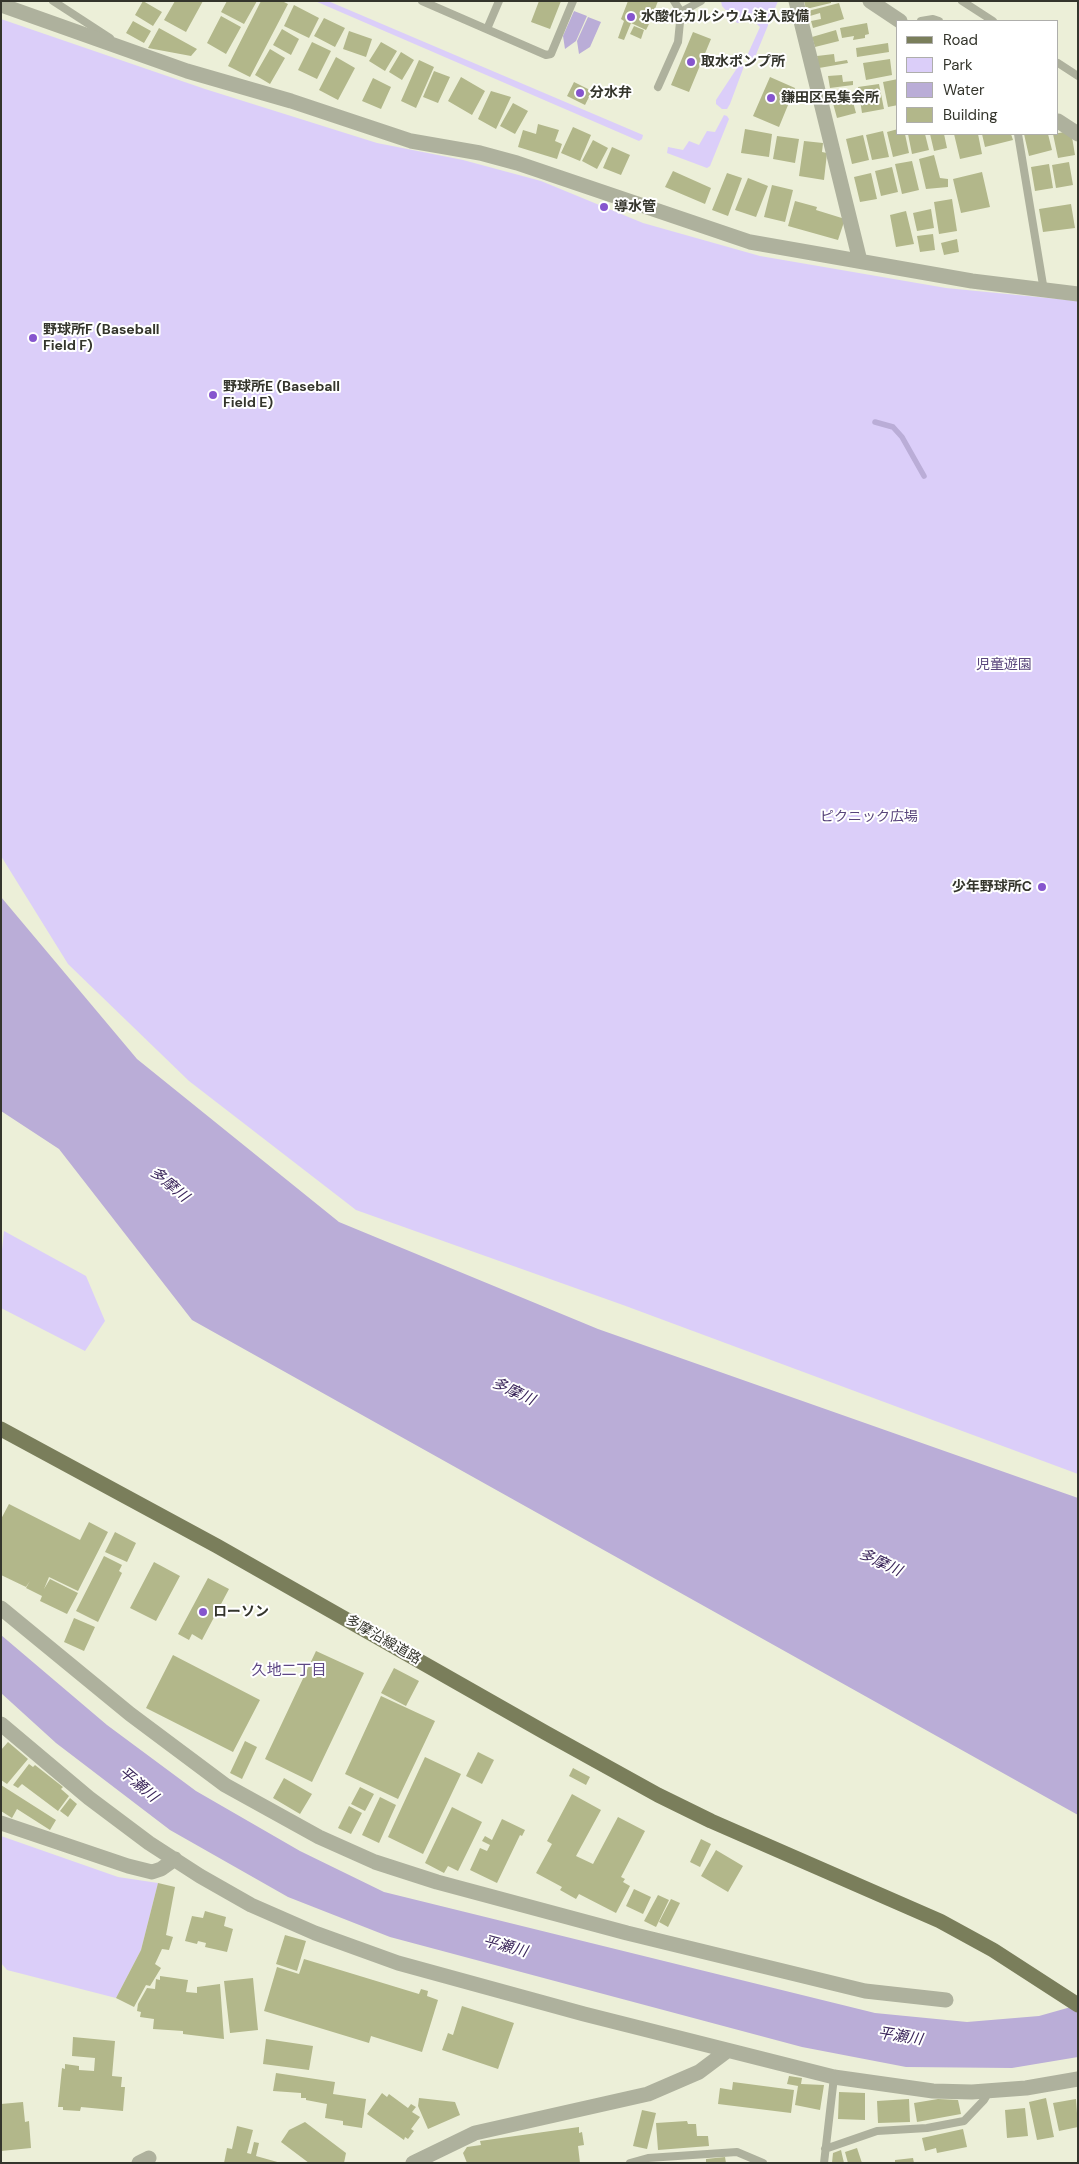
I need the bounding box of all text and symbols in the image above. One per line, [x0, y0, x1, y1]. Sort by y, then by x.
place label: 水酸化カルシウム注入設備 [641, 9, 809, 25]
marker: 水酸化カルシウム注入設備 [625, 11, 637, 23]
legend [896, 20, 1059, 135]
text: Road [943, 30, 978, 50]
place label: 取水ポンプ所 [701, 54, 785, 70]
text: Park [943, 55, 973, 75]
marker: 取水ポンプ所 [685, 56, 697, 68]
text: Water [943, 80, 984, 100]
place label: 分水弁 [590, 85, 632, 101]
marker: 分水弁 [574, 87, 586, 99]
place label: 鎌田区民集会所 [781, 90, 879, 106]
marker: 鎌田区民集会所 [765, 92, 777, 104]
text: Building [943, 105, 998, 125]
place label: 導水管 [614, 199, 656, 215]
marker: 導水管 [598, 201, 610, 213]
place label: 野球所F (Baseball Field F) [43, 322, 160, 354]
marker: 野球所F (Baseball Field F) [27, 332, 39, 344]
place label: 野球所E (Baseball Field E) [223, 379, 340, 412]
marker: 野球所E (Baseball Field E) [207, 389, 219, 401]
park label: 児童遊園 [976, 657, 1032, 673]
park label: ピクニック広場 [820, 809, 918, 825]
place label: 少年野球所C [952, 879, 1032, 895]
marker: 少年野球所C [1036, 881, 1048, 893]
water label: 多摩川 [146, 1164, 192, 1206]
water label: 多摩川 [489, 1374, 537, 1410]
water label: 多摩川 [856, 1545, 904, 1581]
place label: ローソン [213, 1604, 269, 1620]
marker: ローソン [197, 1606, 209, 1618]
street label: 多摩沿線道路 [342, 1612, 424, 1668]
district label: 久地二丁目 [252, 1662, 326, 1680]
water label: 平瀬川 [115, 1764, 161, 1806]
water label: 平瀬川 [481, 1932, 529, 1962]
water label: 平瀬川 [876, 2025, 924, 2049]

